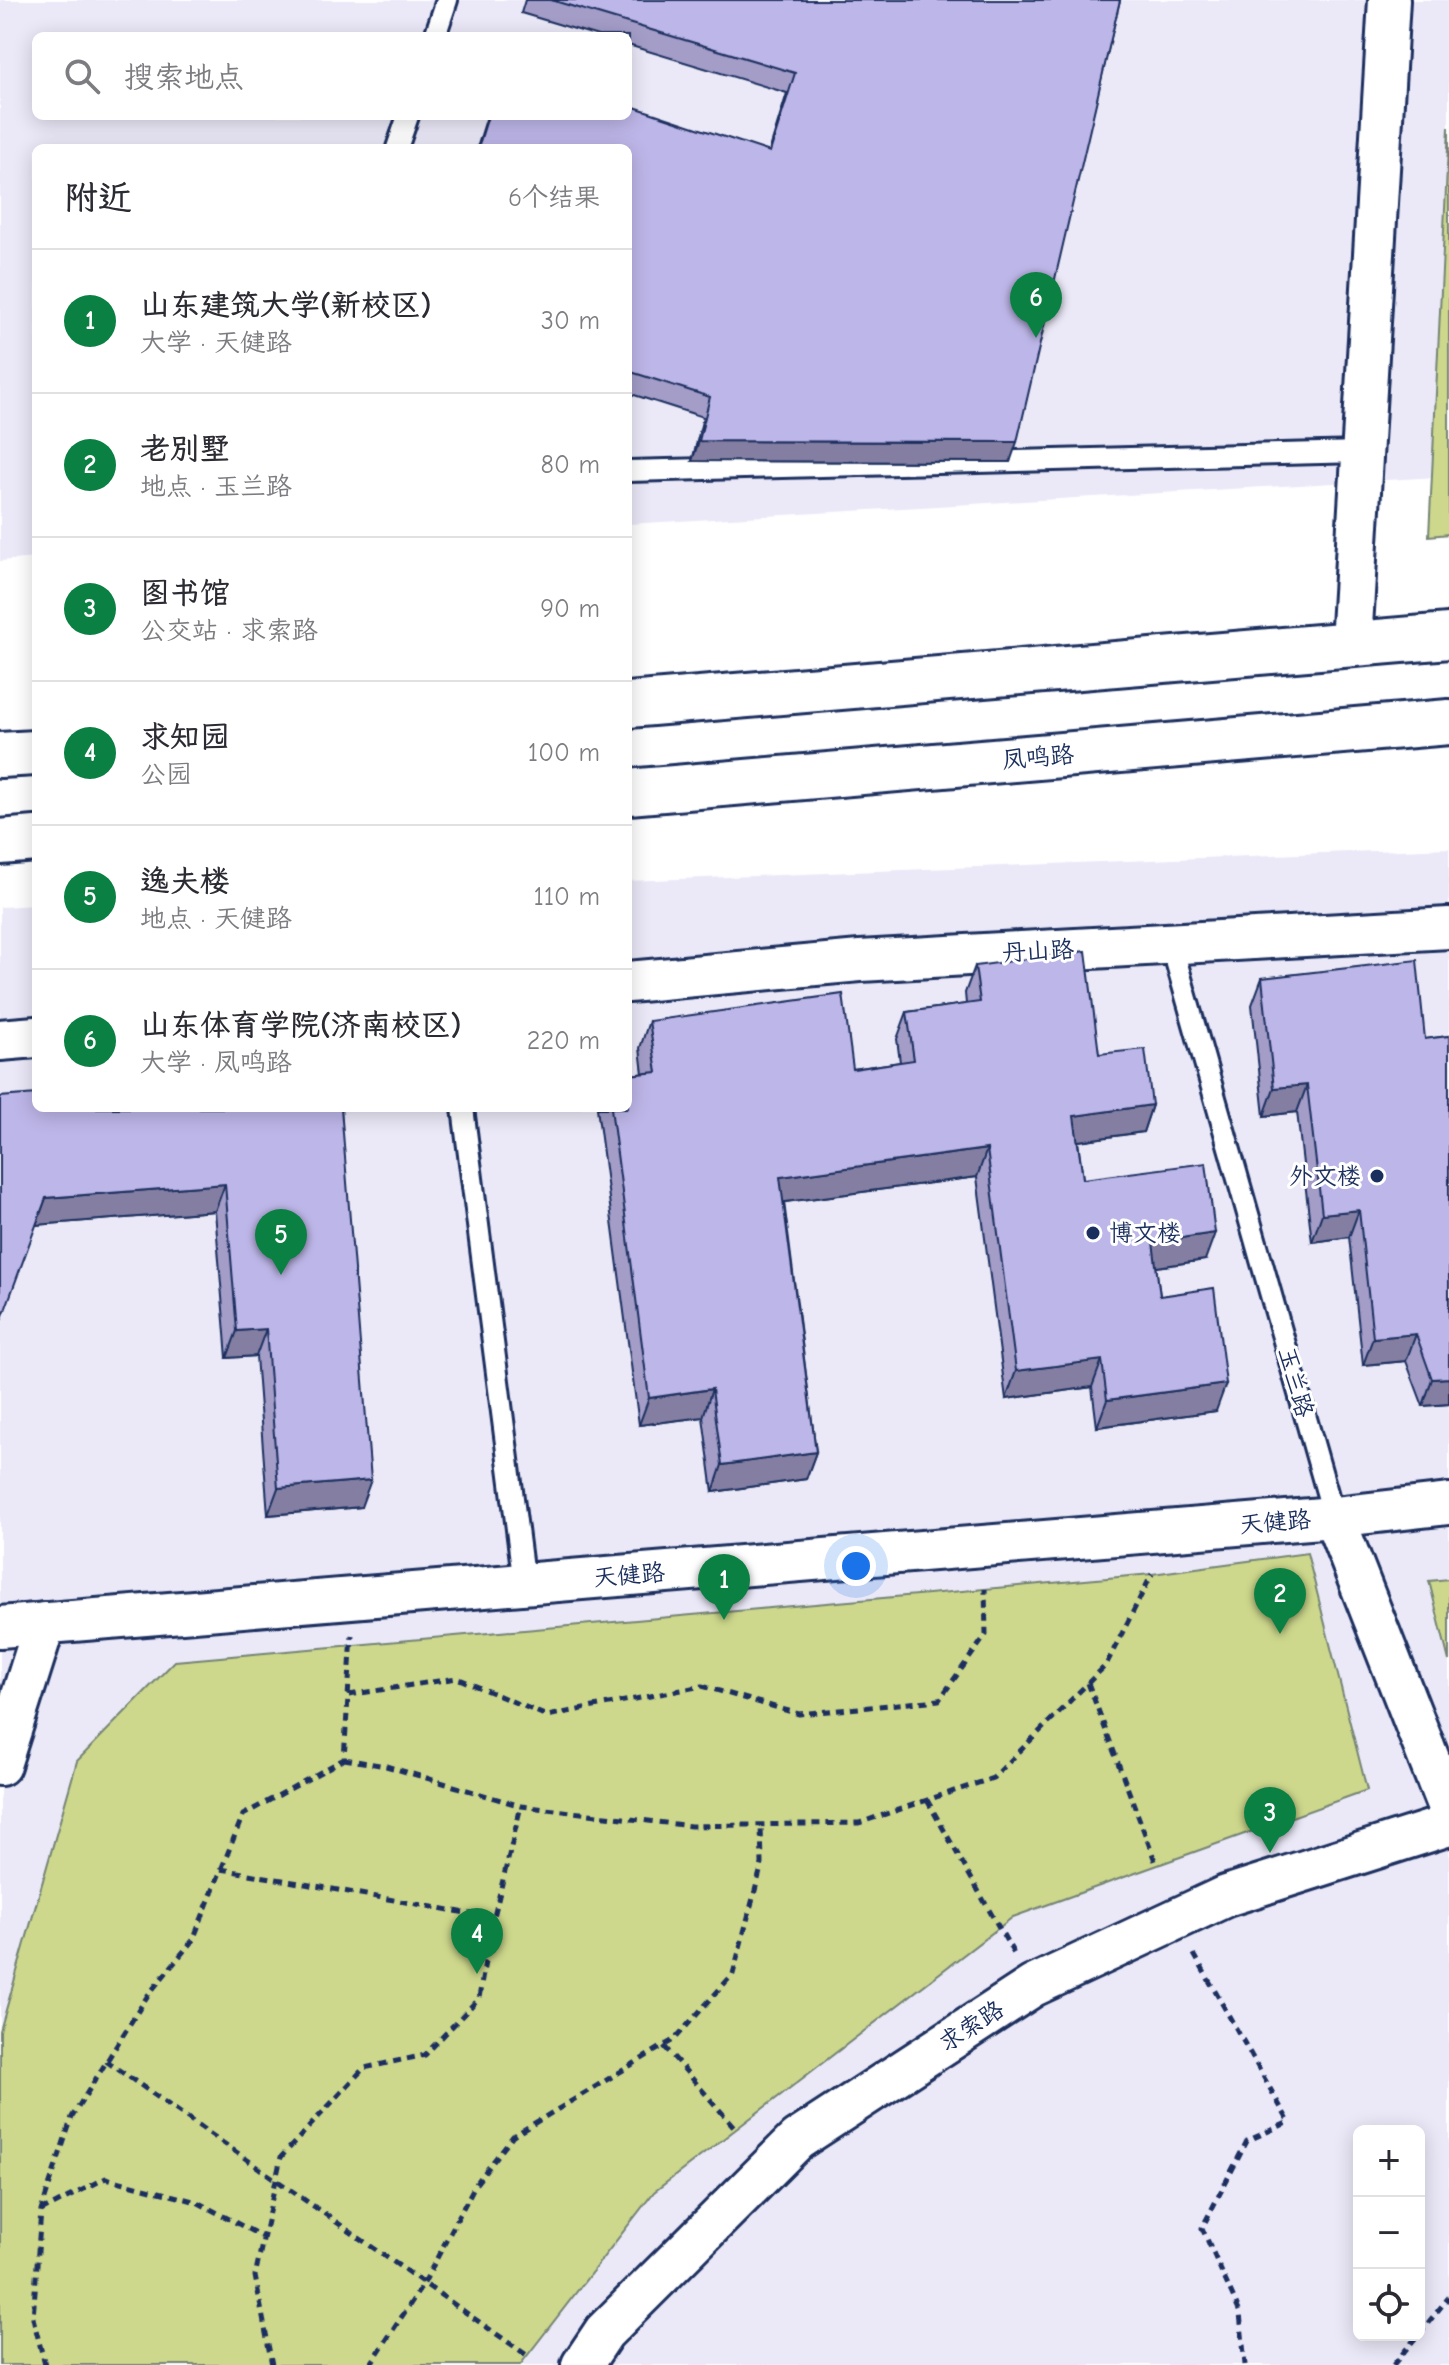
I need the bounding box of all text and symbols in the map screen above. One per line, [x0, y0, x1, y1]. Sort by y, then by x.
search box [32, 32, 632, 120]
icon: search [60, 54, 104, 98]
text: 搜索地点 [124, 60, 244, 95]
text: 附近 [64, 178, 132, 218]
text: 6个结果 [508, 183, 600, 213]
pin: 6 [1010, 272, 1062, 338]
text: 山东建筑大学(新校区) [140, 288, 431, 323]
text: 1 [85, 306, 95, 336]
text: 30 m [541, 306, 600, 336]
text: 大学 · 天健路 [140, 328, 292, 358]
text: 老别墅 [140, 432, 230, 467]
text: 2 [84, 450, 96, 480]
text: 80 m [541, 450, 600, 480]
text: 地点 · 玉兰路 [140, 472, 292, 502]
text: 图书馆 [140, 576, 230, 611]
text: 3 [84, 594, 96, 624]
text: 90 m [540, 594, 600, 624]
text: 公交站 · 求索路 [140, 616, 318, 646]
text: 求知园 [140, 720, 230, 755]
text: 4 [84, 738, 96, 768]
text: 100 m [528, 738, 600, 768]
street label: 凤鸣路 [1001, 740, 1075, 774]
text: 公园 [140, 760, 192, 790]
text: 逸夫楼 [140, 864, 230, 899]
text: 5 [83, 882, 97, 912]
text: 110 m [533, 882, 600, 912]
text: 地点 · 天健路 [140, 904, 292, 934]
street label: 丹山路 [1001, 935, 1075, 967]
text: 山东体育学院(济南校区) [140, 1008, 461, 1043]
text: 6 [83, 1026, 97, 1056]
text: 220 m [527, 1026, 600, 1056]
text: 大学 · 凤鸣路 [140, 1048, 292, 1078]
place label: 外文楼 [1289, 1162, 1361, 1190]
marker: 外文楼 [1368, 1167, 1386, 1185]
pin: 5 [255, 1209, 307, 1275]
place label: 博文楼 [1109, 1219, 1181, 1247]
marker: 博文楼 [1084, 1224, 1102, 1242]
street label: 玉兰路 [1273, 1344, 1319, 1420]
street label: 天健路 [1238, 1505, 1312, 1539]
your location [836, 1546, 876, 1586]
pin: 1 [698, 1554, 750, 1620]
street label: 天健路 [592, 1558, 666, 1592]
pin: 2 [1254, 1568, 1306, 1634]
pin: 3 [1244, 1787, 1296, 1853]
pin: 4 [451, 1908, 503, 1974]
street label: 求索路 [933, 1995, 1009, 2057]
map controls [1353, 2125, 1425, 2341]
button: + [1353, 2125, 1425, 2197]
button: − [1353, 2197, 1425, 2269]
button: locate [1353, 2269, 1425, 2341]

